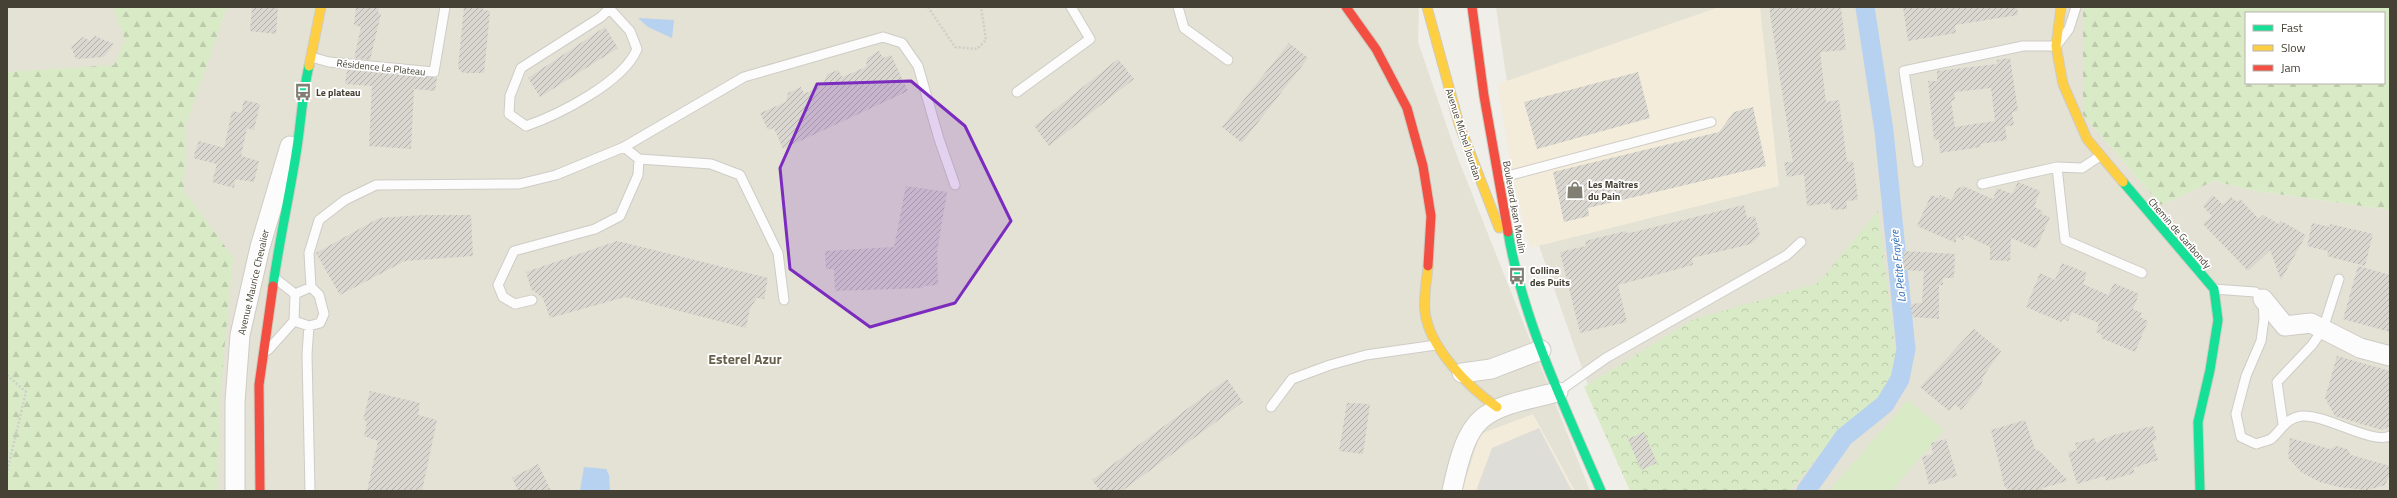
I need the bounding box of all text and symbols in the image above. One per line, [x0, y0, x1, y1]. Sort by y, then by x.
legend [2245, 12, 2385, 84]
text: Fast [2281, 18, 2304, 37]
text: Slow [2281, 38, 2306, 57]
street label: Résidence Le Plateau [336, 55, 426, 80]
text: Jam [2281, 58, 2301, 77]
bus stop icon: Le plateau [293, 82, 313, 102]
place label: Le plateau [316, 85, 361, 100]
street label: Avenue Michel Jourdan [1442, 86, 1485, 182]
street label: Boulevard Jean Moulin [1499, 160, 1530, 255]
place label: Les Maîtres du Pain [1588, 177, 1638, 204]
shop icon: Les Maîtres du Pain [1565, 180, 1585, 200]
street label: Chemin de Garibondy [2145, 195, 2215, 272]
street label: Avenue Maurice Chevalier [234, 227, 273, 336]
water label: La Petite Frayère [1886, 228, 1910, 303]
place label: Colline des Puits [1530, 263, 1570, 290]
bus stop icon: Colline des Puits [1507, 266, 1527, 286]
district label: Esterel Azur [708, 348, 782, 369]

